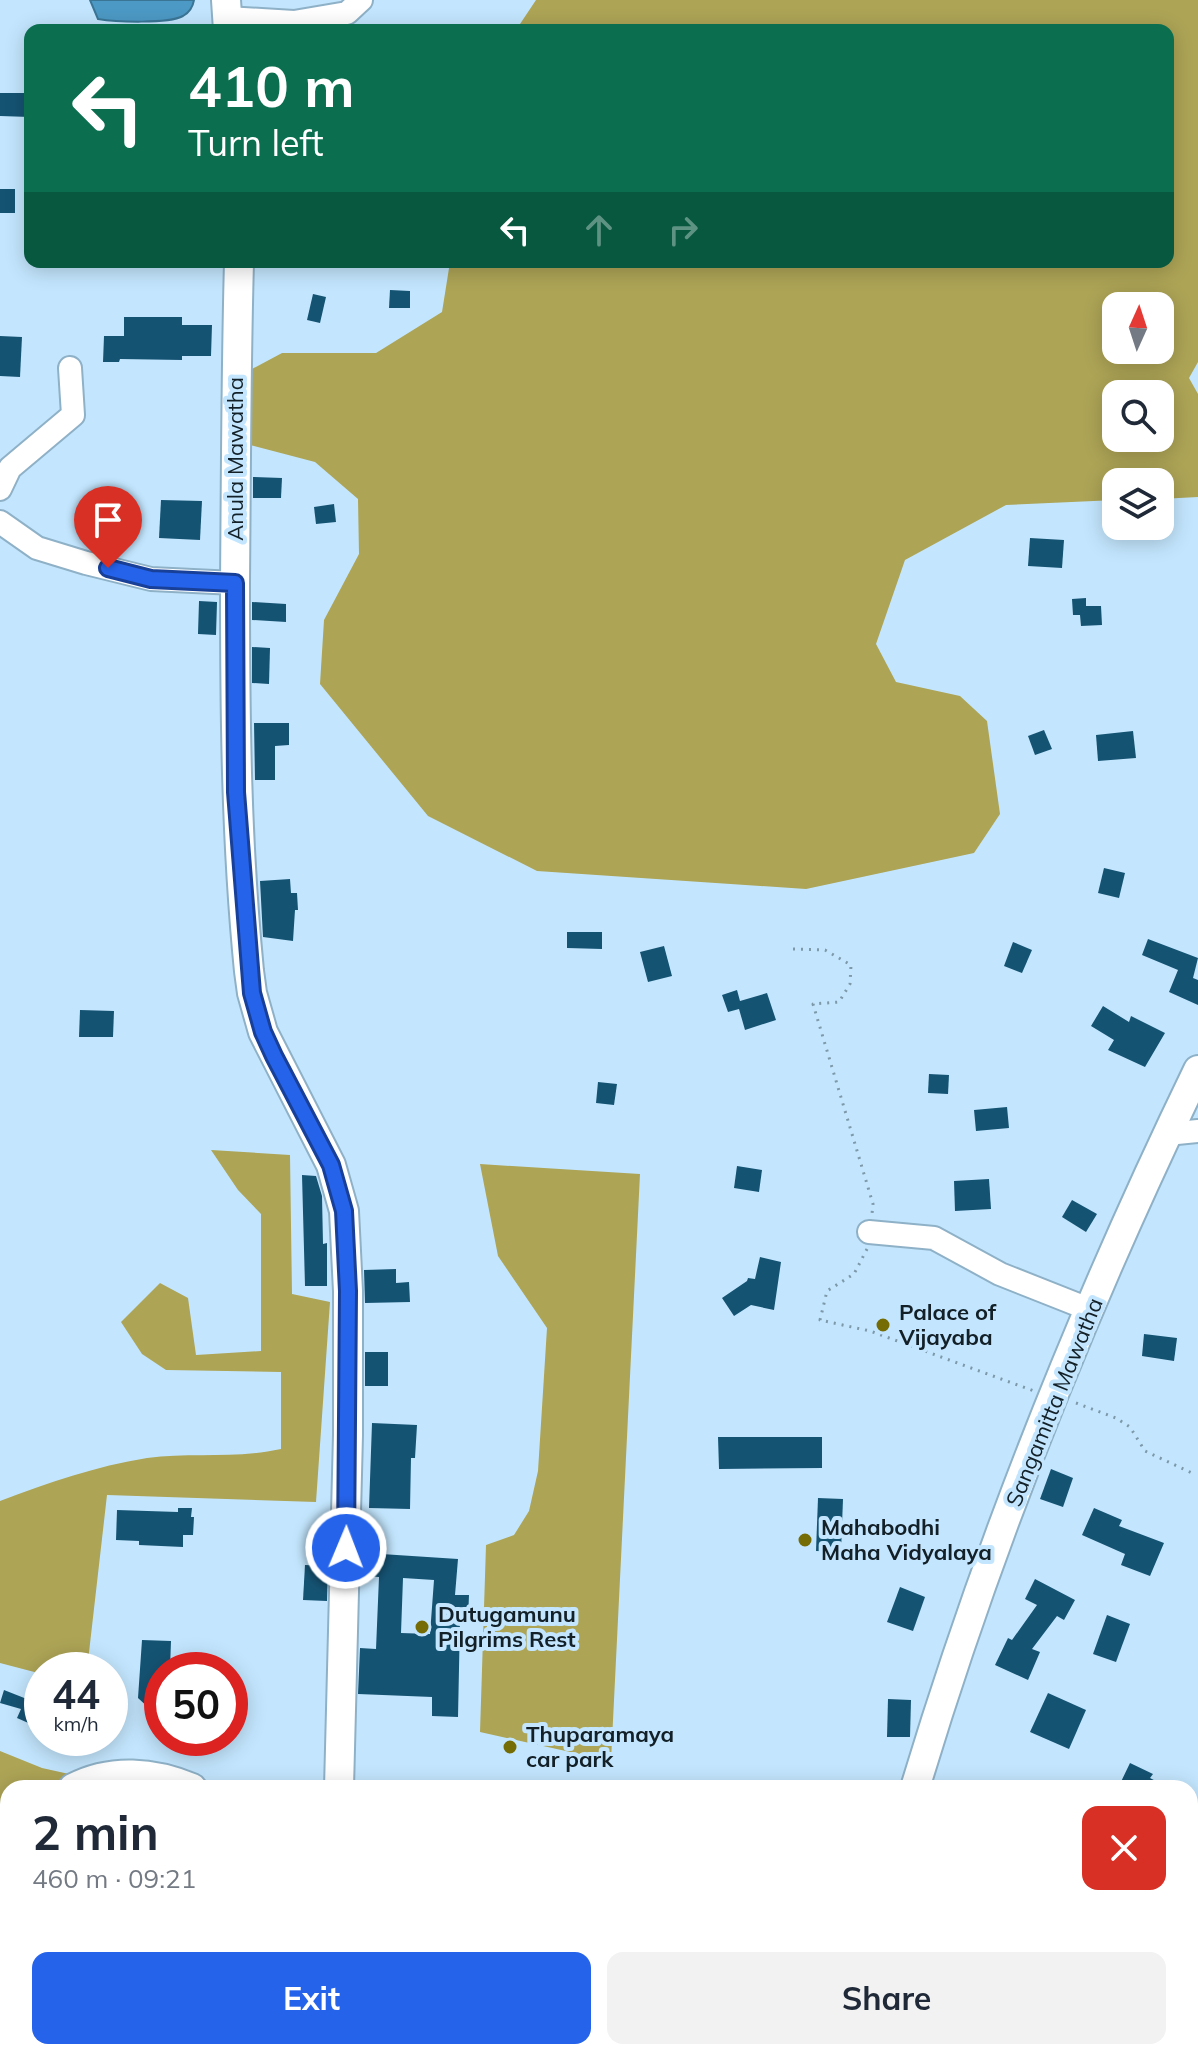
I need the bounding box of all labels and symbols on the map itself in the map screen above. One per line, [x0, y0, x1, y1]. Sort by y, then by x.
north arrow [1102, 292, 1174, 364]
street label: Anula Mawatha [221, 377, 249, 541]
pin [74, 486, 142, 568]
street label: Sangamitta Mawatha [999, 1293, 1109, 1511]
place label: Palace of Vijayaba [898, 1298, 997, 1351]
marker: Palace of Vijayaba [874, 1316, 892, 1334]
position arrow [304, 1506, 388, 1590]
place label: Mahabodhi Maha Vidyalaya [821, 1513, 992, 1566]
marker: Mahabodhi Maha Vidyalaya [796, 1531, 814, 1549]
place label: Dutugamunu Pilgrims Rest [438, 1600, 576, 1653]
marker: Dutugamunu Pilgrims Rest [413, 1618, 431, 1636]
speed limit sign: 50 [144, 1652, 248, 1756]
place label: Thuparamaya car park [526, 1720, 674, 1773]
marker: Thuparamaya car park [501, 1738, 519, 1756]

